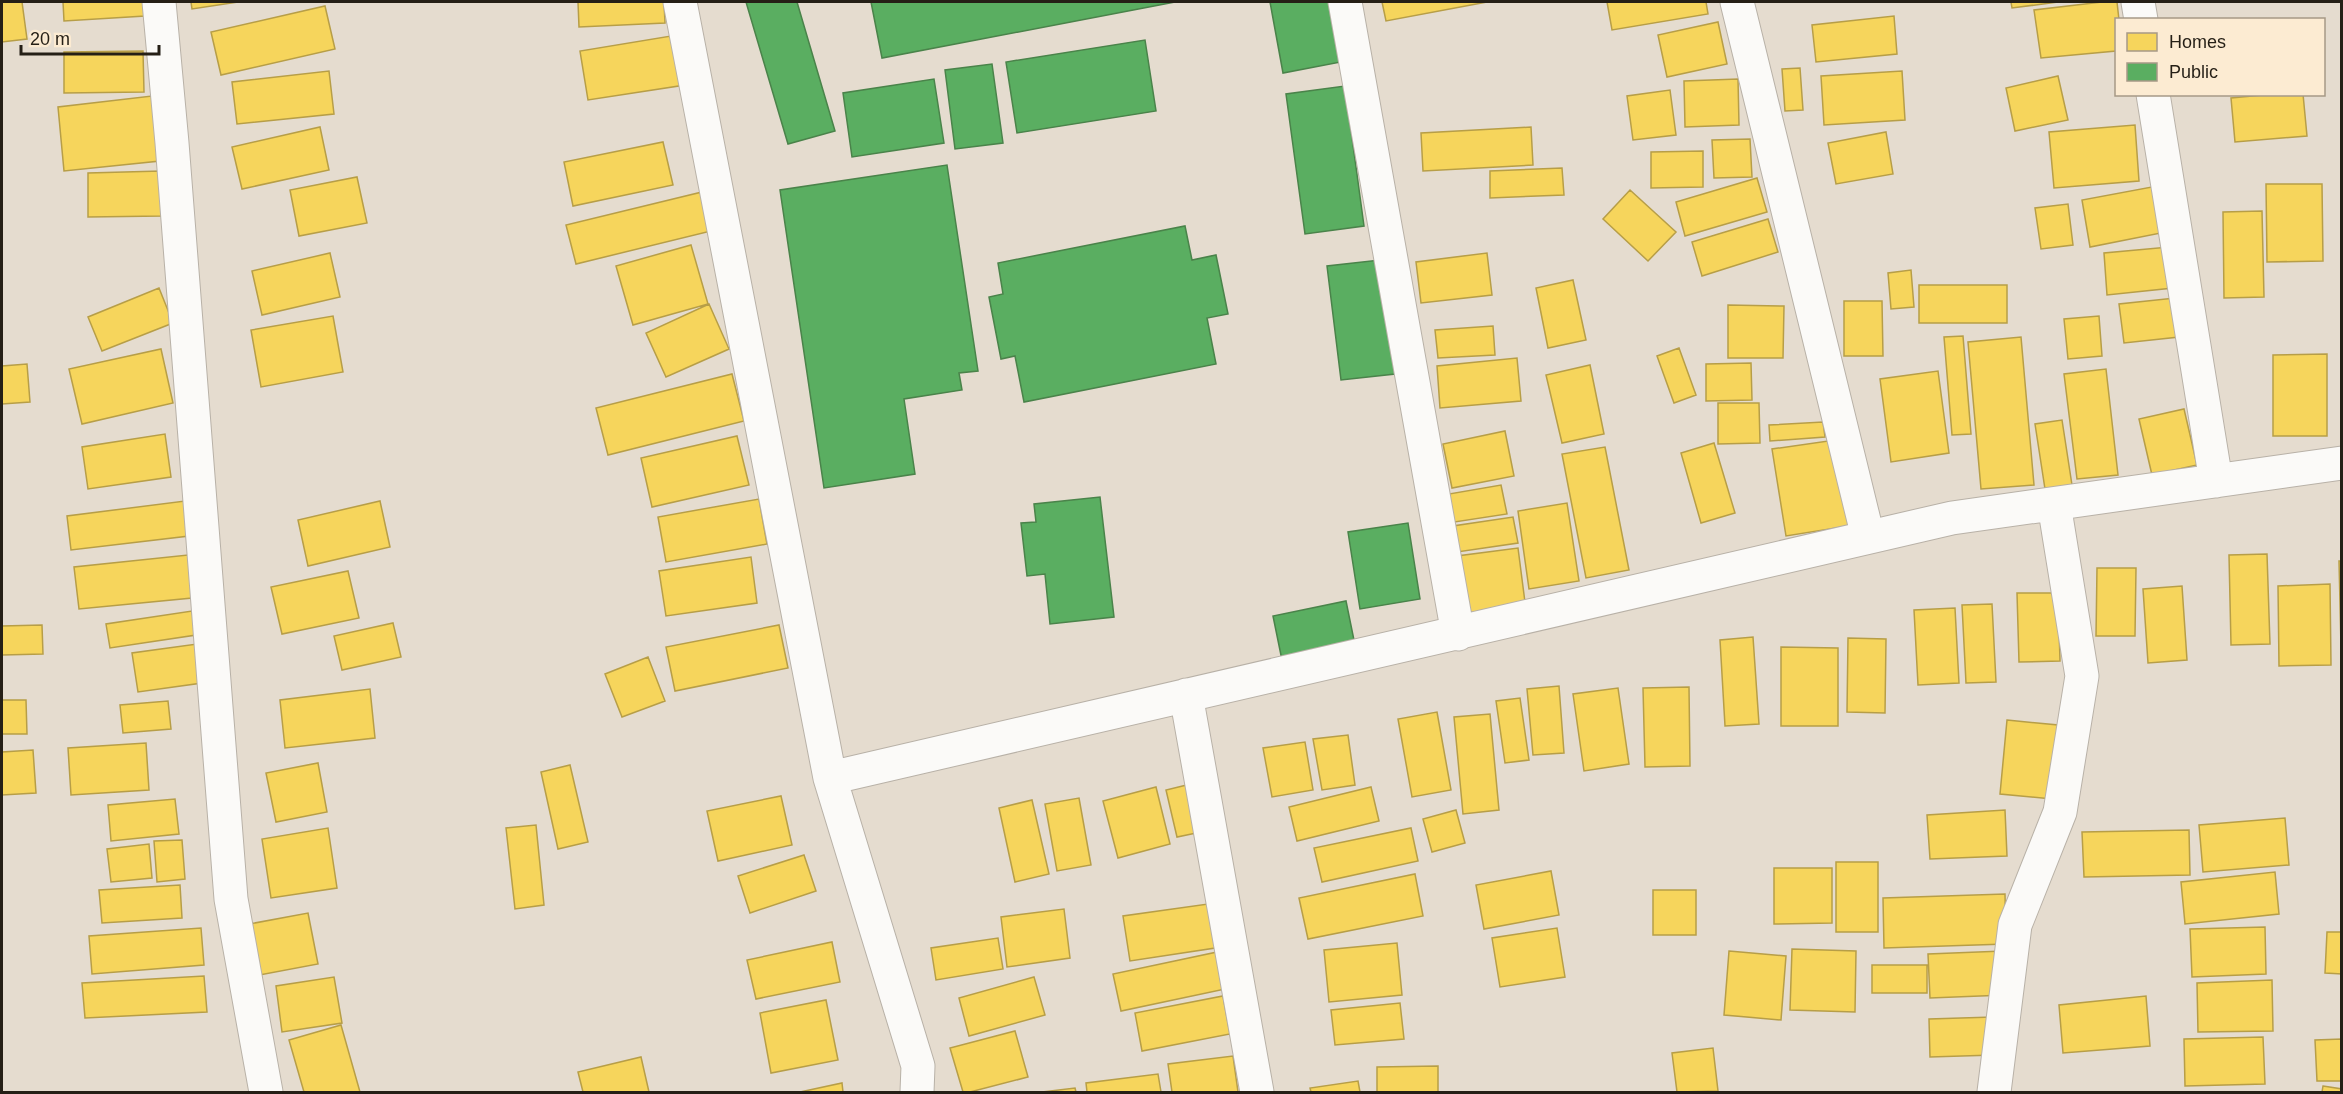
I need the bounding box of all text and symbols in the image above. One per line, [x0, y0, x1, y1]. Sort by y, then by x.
scale bar [21, 18, 159, 56]
legend [2115, 18, 2325, 96]
text: 20 m [30, 29, 70, 49]
text: Homes [2169, 32, 2226, 52]
text: Public [2169, 62, 2218, 82]

